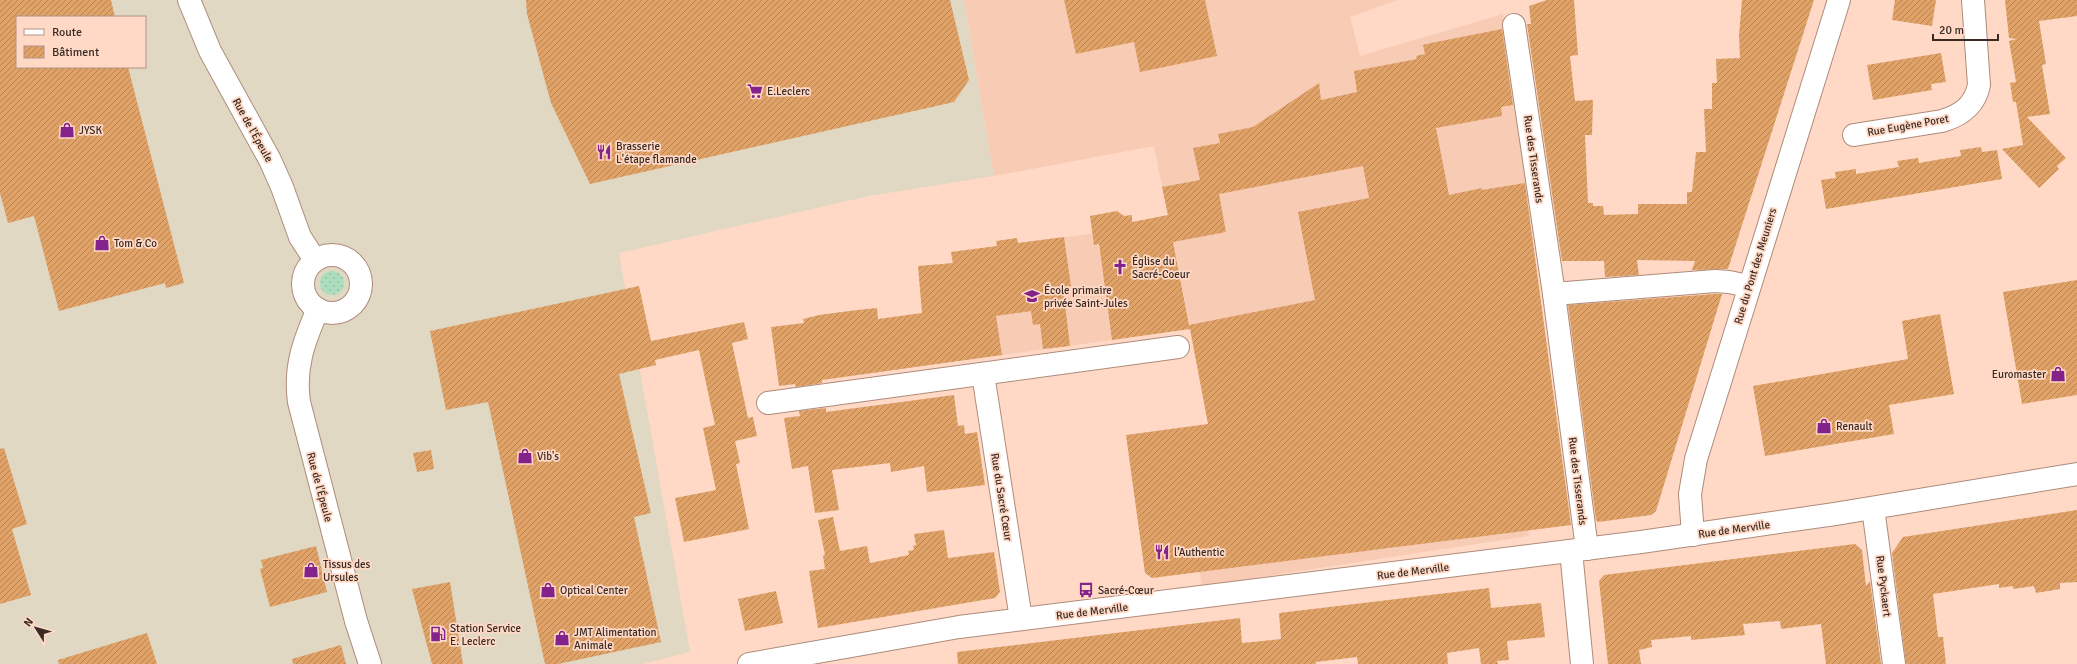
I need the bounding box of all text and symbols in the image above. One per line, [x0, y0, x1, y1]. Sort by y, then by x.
legend [16, 16, 146, 68]
scale bar [1933, 16, 1998, 42]
text: 20 m [1939, 23, 1964, 38]
text: Route [52, 25, 82, 40]
text: Bâtiment [52, 45, 99, 60]
supermarket icon: E.Leclerc [746, 82, 764, 100]
place label: E.Leclerc [767, 85, 810, 98]
street label: Rue de l'Épeule [230, 95, 276, 165]
street label: Rue Eugène Poret [1866, 112, 1950, 139]
street label: Rue des Tisserands [1521, 114, 1546, 204]
shop icon: JYSK [58, 121, 76, 139]
place label: JYSK [79, 124, 102, 137]
place label: Brasserie L'étape flamande [616, 140, 697, 166]
restaurant icon: Brasserie L'étape flamande [595, 143, 613, 161]
street label: Rue du Pont des Meuniers [1732, 206, 1779, 326]
shop icon: Tom & Co [93, 234, 111, 252]
place label: Tom & Co [114, 237, 157, 250]
place label: Église du Sacré-Coeur [1132, 254, 1190, 281]
church icon: Église du Sacré-Coeur [1111, 258, 1129, 276]
place label: École primaire privée Saint-Jules [1044, 283, 1128, 310]
school or university icon: École primaire privée Saint-Jules [1023, 287, 1041, 305]
shop icon: Euromaster [2049, 365, 2067, 383]
place label: Euromaster [1992, 368, 2046, 381]
shop icon: Renault [1815, 417, 1833, 435]
place label: Renault [1836, 420, 1873, 433]
street label: Rue des Tisserands [1566, 436, 1589, 526]
shop icon: Vib's [516, 447, 534, 465]
place label: Vib's [537, 450, 559, 463]
street label: Rue de l'Épeule [304, 451, 336, 523]
street label: Rue du Sacré Cœur [988, 452, 1015, 542]
street label: Rue de Merville [1697, 518, 1771, 541]
restaurant icon: l’Authentic [1153, 543, 1171, 561]
place label: l’Authentic [1174, 546, 1225, 559]
street label: Rue Pyckaert [1873, 555, 1894, 617]
place label: Tissus des Ursules [323, 558, 371, 584]
shop icon: Tissus des Ursules [302, 561, 320, 579]
street label: Rue de Merville [1376, 561, 1450, 582]
shop icon: Optical Center [539, 581, 557, 599]
bus stop icon: Sacré-Cœur [1077, 581, 1095, 599]
place label: Optical Center [560, 584, 628, 597]
place label: Sacré-Cœur [1098, 584, 1154, 597]
street label: Rue de Merville [1055, 601, 1129, 622]
north arrow [16, 608, 56, 648]
text: N [21, 615, 36, 629]
place label: Station Service E. Leclerc [450, 622, 521, 648]
fuel station icon: Station Service E. Leclerc [429, 625, 447, 643]
place label: JMT Alimentation Animale [574, 626, 656, 652]
shop icon: JMT Alimentation Animale [553, 629, 571, 647]

